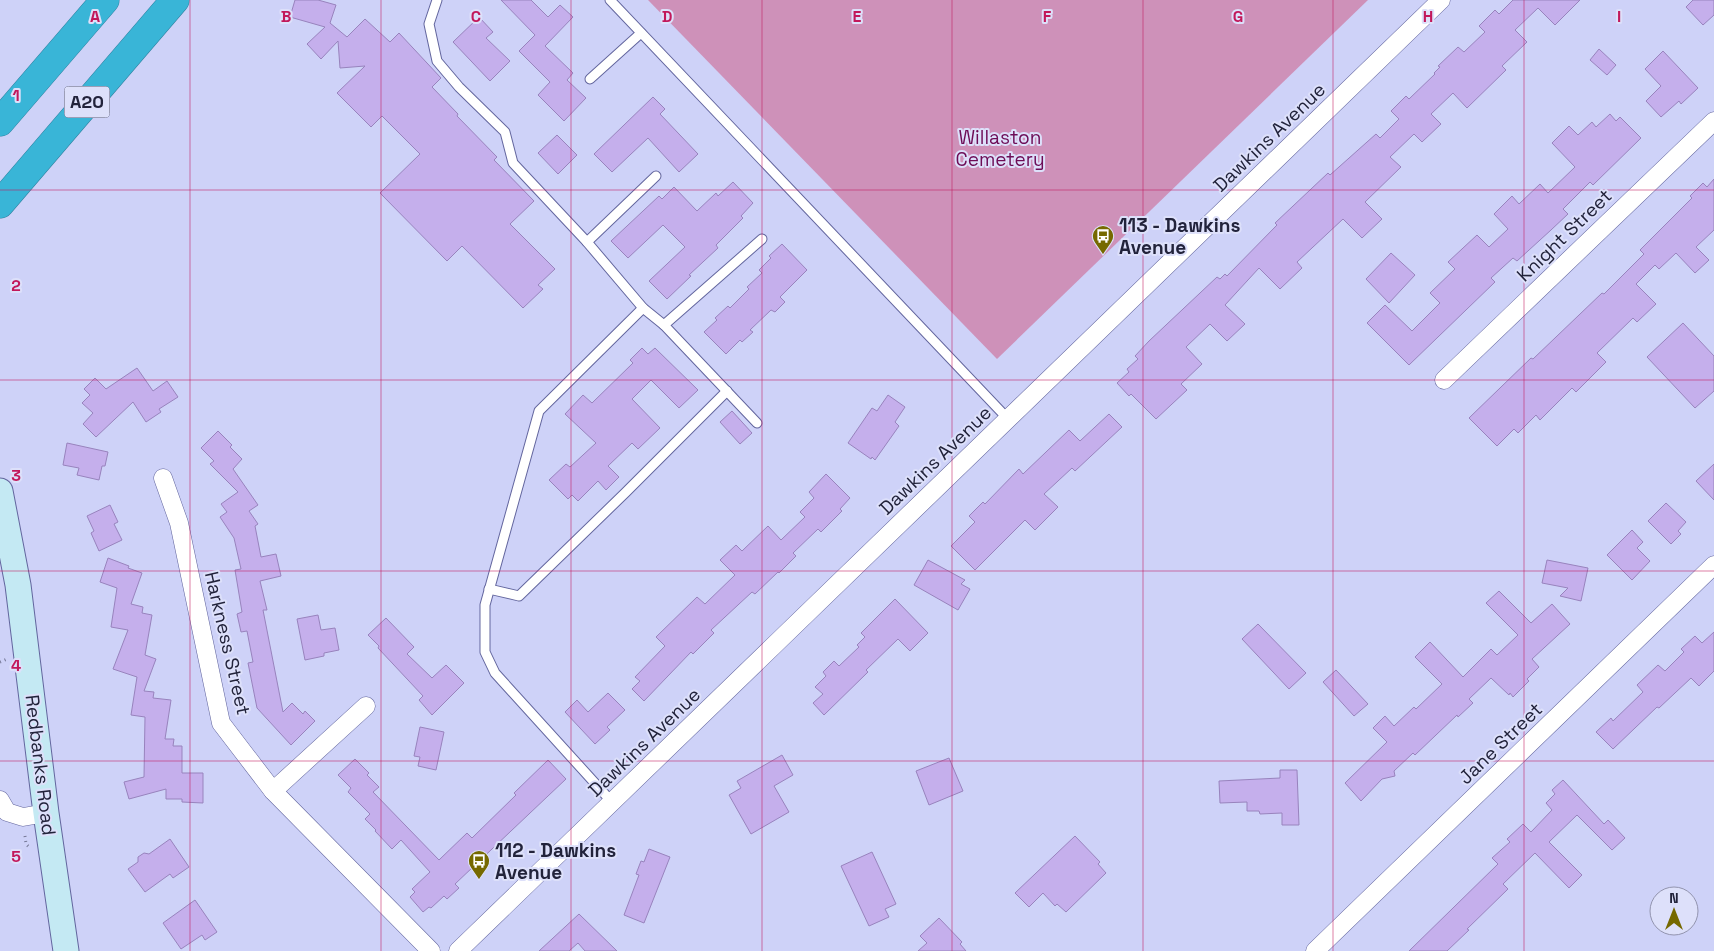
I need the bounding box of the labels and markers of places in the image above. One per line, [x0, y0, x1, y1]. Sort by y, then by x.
place label: 113 - Dawkins Avenue [1119, 213, 1241, 260]
bus stop icon: 113 - Dawkins Avenue [1091, 224, 1115, 255]
place label: 112 - Dawkins Avenue [495, 838, 616, 885]
bus stop icon: 112 - Dawkins Avenue [467, 849, 491, 880]

